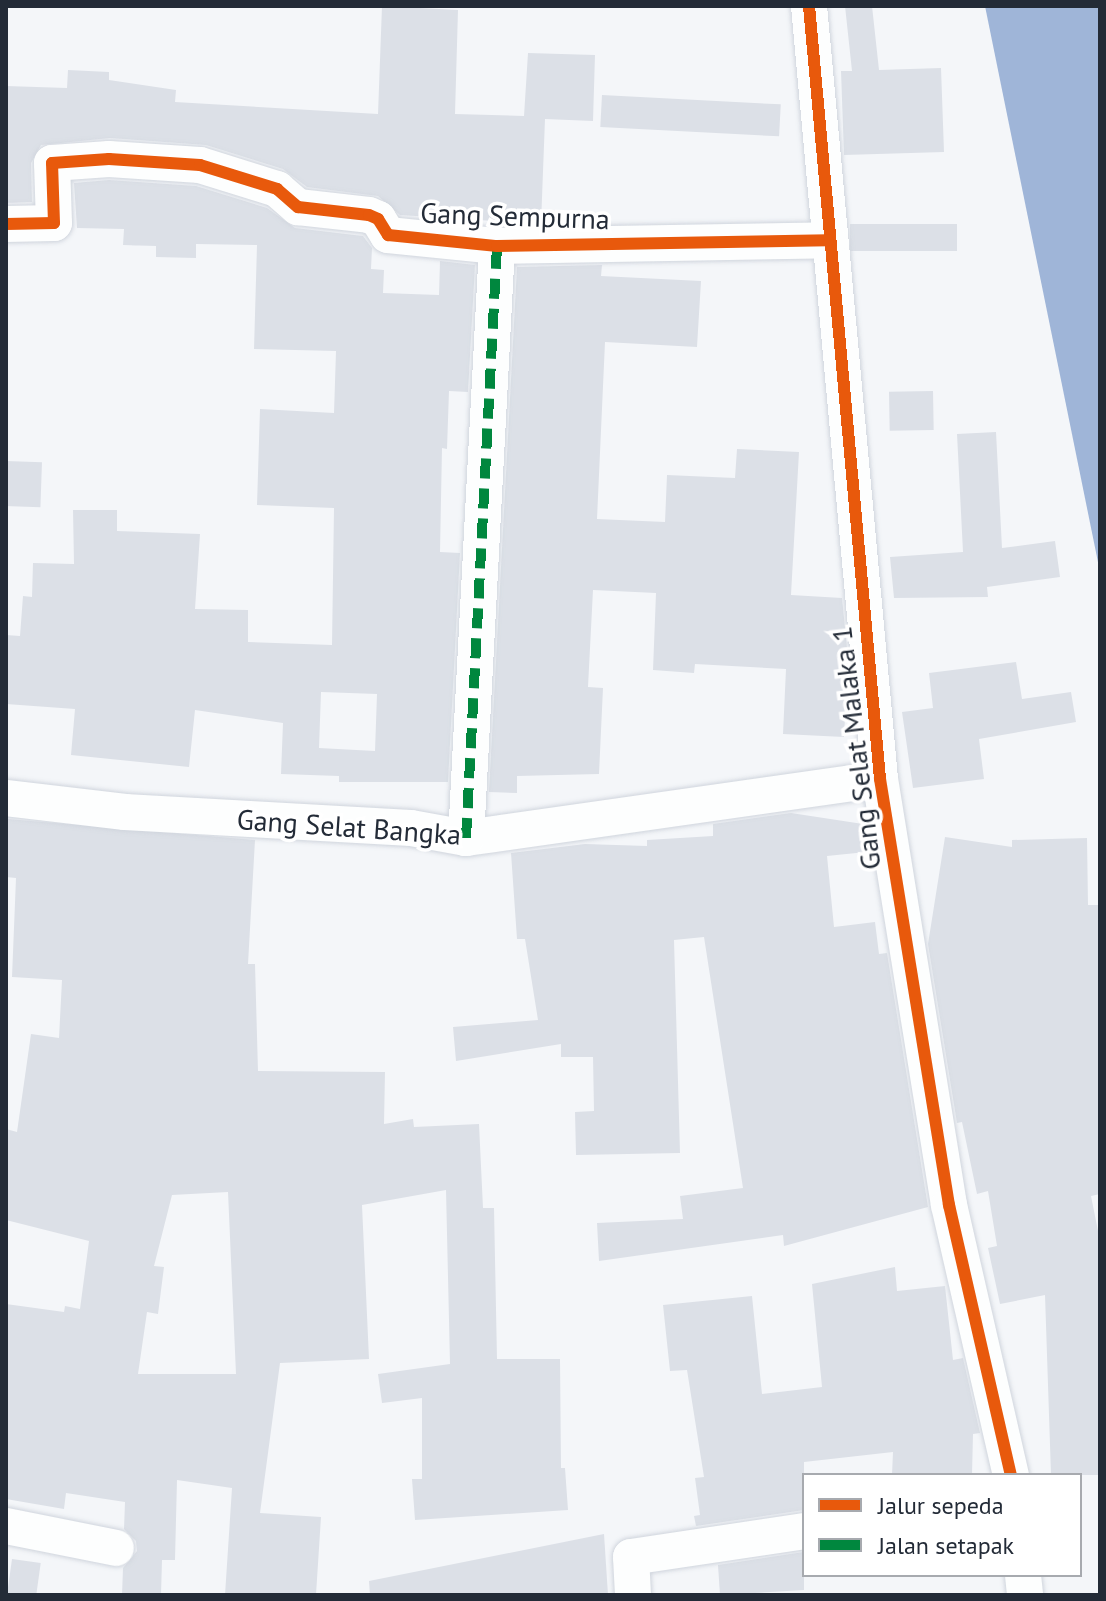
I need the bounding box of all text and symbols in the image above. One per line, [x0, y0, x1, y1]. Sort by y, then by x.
street label: Gang Sempurna [420, 196, 610, 236]
street label: Gang Selat Malaka 1 [824, 624, 888, 872]
street label: Gang Selat Bangka [236, 802, 462, 852]
legend [802, 1473, 1082, 1577]
text: Jalur sepeda [878, 1490, 1004, 1521]
text: Jalan setapak [878, 1530, 1014, 1561]

